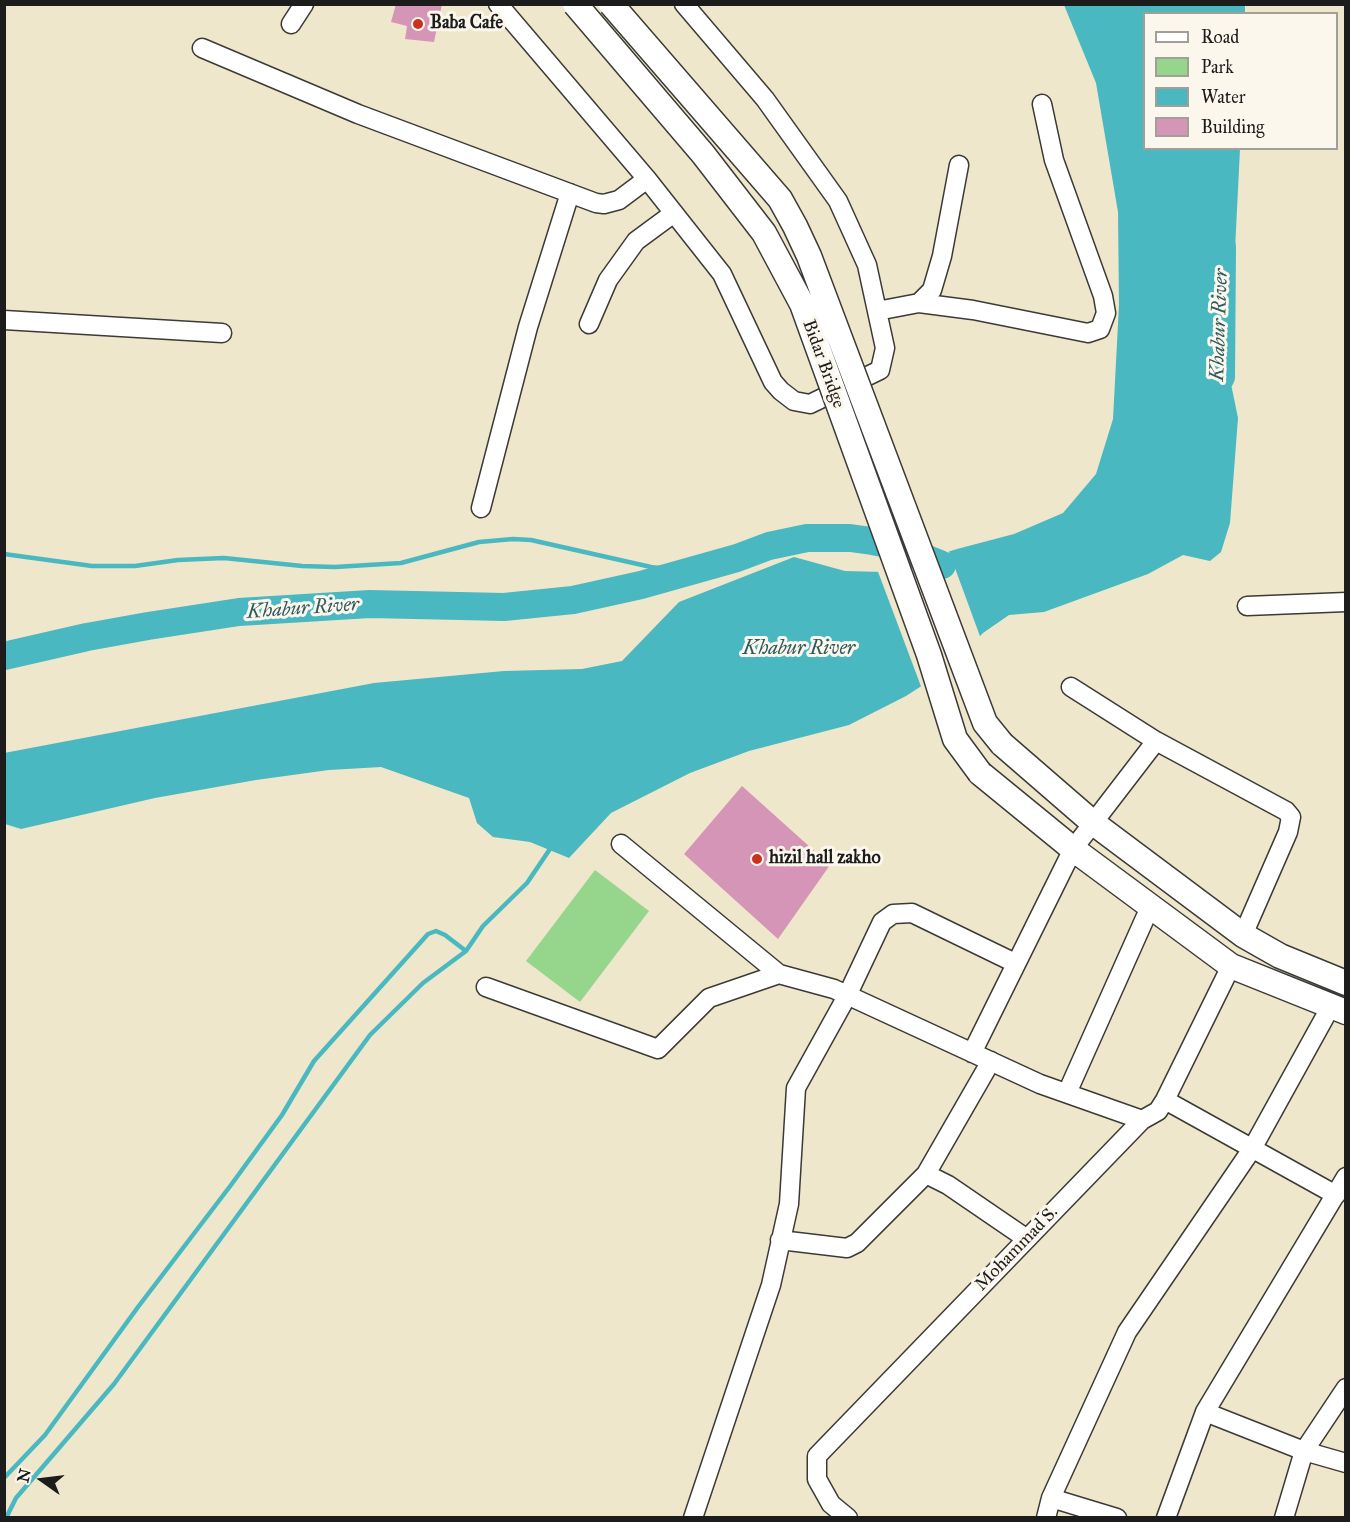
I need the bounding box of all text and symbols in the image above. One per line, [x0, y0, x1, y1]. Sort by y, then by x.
legend [1143, 12, 1338, 150]
place label: Baba Cafe [430, 13, 503, 35]
marker: Baba Cafe [411, 17, 425, 31]
text: Road [1201, 26, 1239, 48]
text: Park [1201, 56, 1234, 78]
text: Water [1201, 86, 1245, 108]
text: Building [1201, 116, 1264, 138]
water label: Khabur River [1206, 268, 1234, 382]
street label: Bidar Bridge [797, 317, 849, 411]
water label: Khabur River [246, 593, 360, 625]
water label: Khabur River [743, 637, 855, 661]
place label: hizil hall zakho [769, 848, 881, 870]
marker: hizil hall zakho [750, 852, 764, 866]
street label: Mohammad S. [971, 1202, 1063, 1296]
north arrow [12, 1450, 72, 1510]
text: N [13, 1467, 35, 1484]

